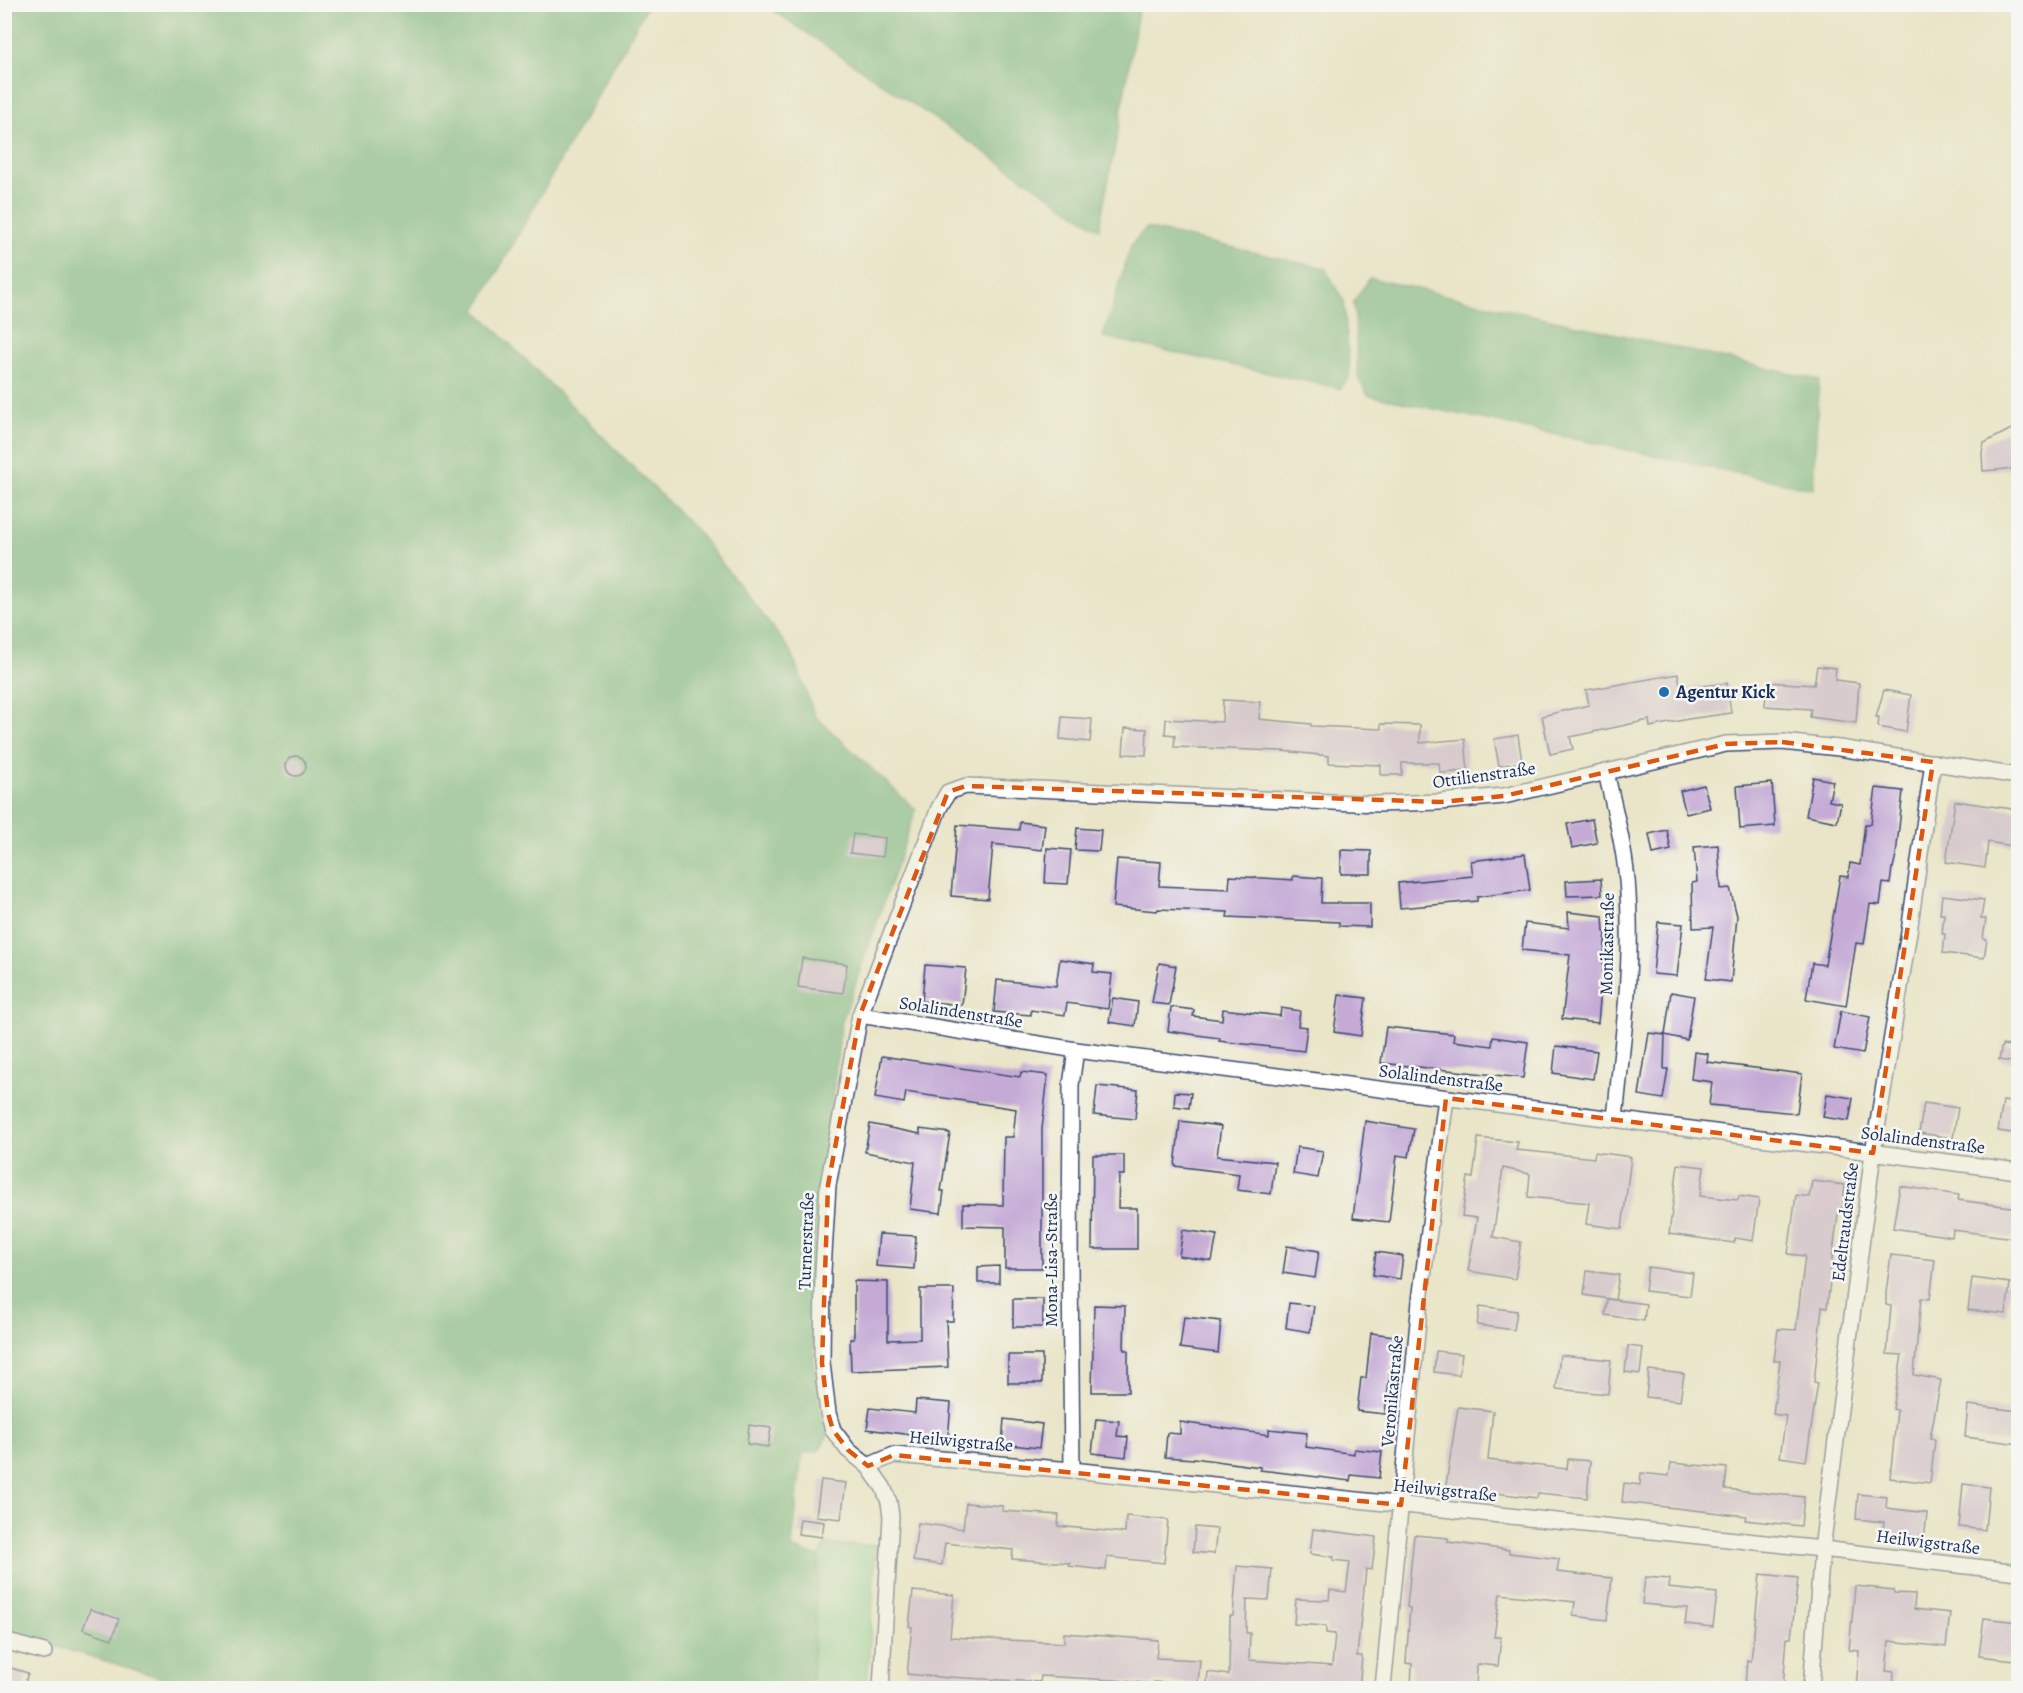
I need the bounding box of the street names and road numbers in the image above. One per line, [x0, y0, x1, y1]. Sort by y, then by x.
street label: Ottilienstraße [1431, 756, 1537, 794]
street label: Monikastraße [1594, 892, 1620, 996]
street label: Solalindenstraße [897, 990, 1025, 1034]
street label: Solalindenstraße [1378, 1058, 1504, 1098]
street label: Solalindenstraße [1860, 1120, 1986, 1160]
street label: Edeltraudstraße [1826, 1161, 1864, 1283]
street label: Turnerstraße [792, 1192, 820, 1290]
street label: Mona-Lisa-Straße [1039, 1193, 1063, 1327]
street label: Veronikastraße [1375, 1334, 1409, 1449]
street label: Heilwigstraße [908, 1424, 1014, 1458]
street label: Heilwigstraße [1392, 1473, 1498, 1507]
street label: Heilwigstraße [1875, 1524, 1981, 1560]

